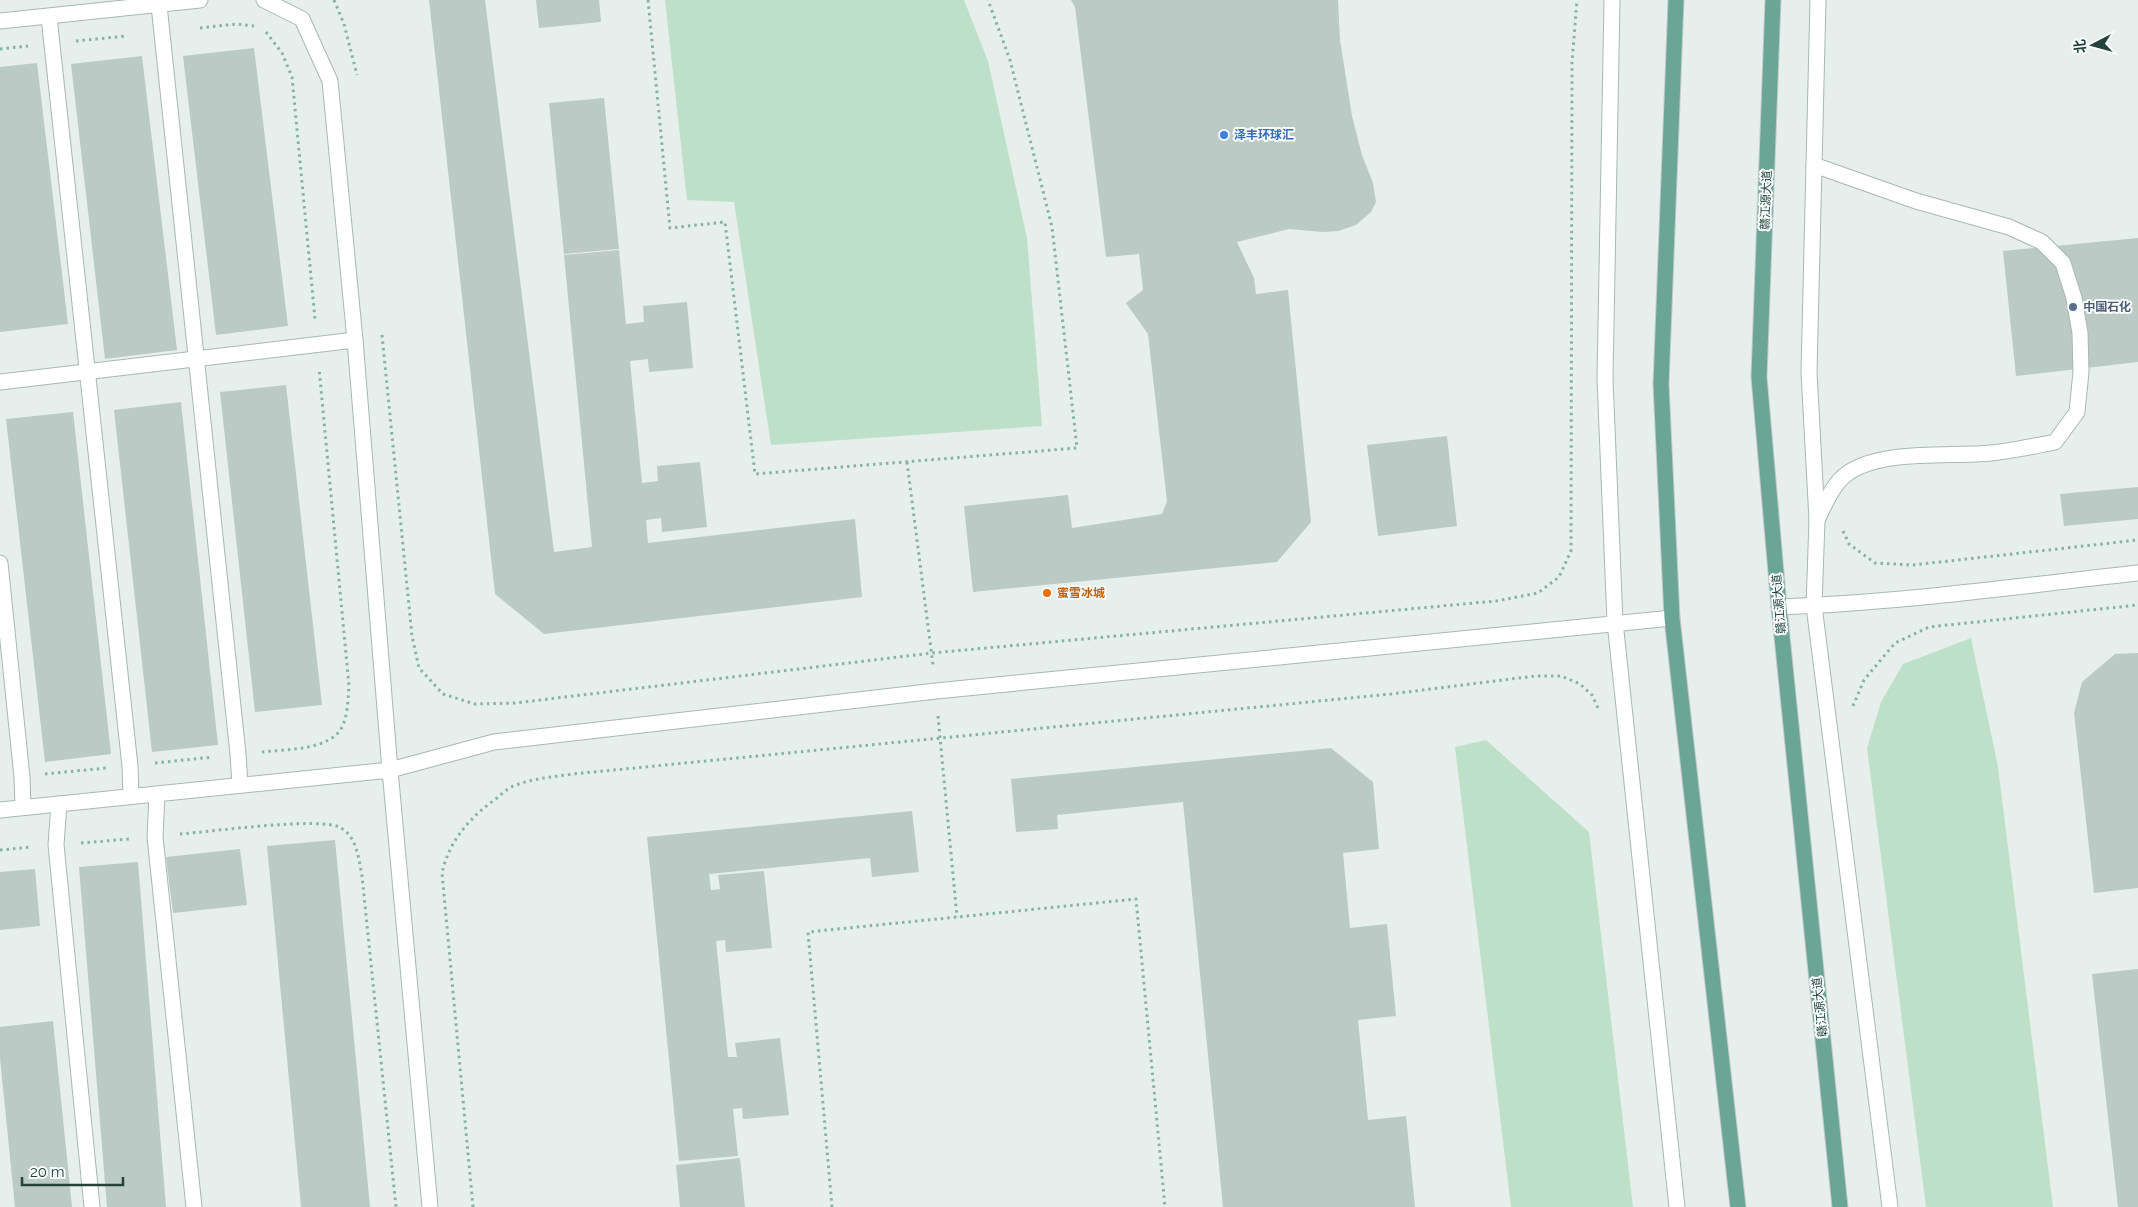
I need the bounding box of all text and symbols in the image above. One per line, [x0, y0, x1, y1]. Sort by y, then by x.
north arrow [2068, 20, 2118, 70]
text: 北 [2071, 39, 2089, 54]
place label: 泽丰环球汇 [1234, 128, 1294, 142]
marker: 泽丰环球汇 [1218, 129, 1230, 141]
street label: 赣江源大道 [1758, 170, 1774, 230]
place label: 中国石化 [2083, 300, 2131, 314]
marker: 中国石化 [2067, 301, 2079, 313]
street label: 赣江源大道 [1769, 573, 1789, 635]
place label: 蜜雪冰城 [1057, 586, 1105, 600]
marker: 蜜雪冰城 [1041, 587, 1053, 599]
street label: 赣江源大道 [1810, 976, 1830, 1038]
scale bar [22, 1154, 124, 1186]
text: 20 m [30, 1163, 65, 1181]

